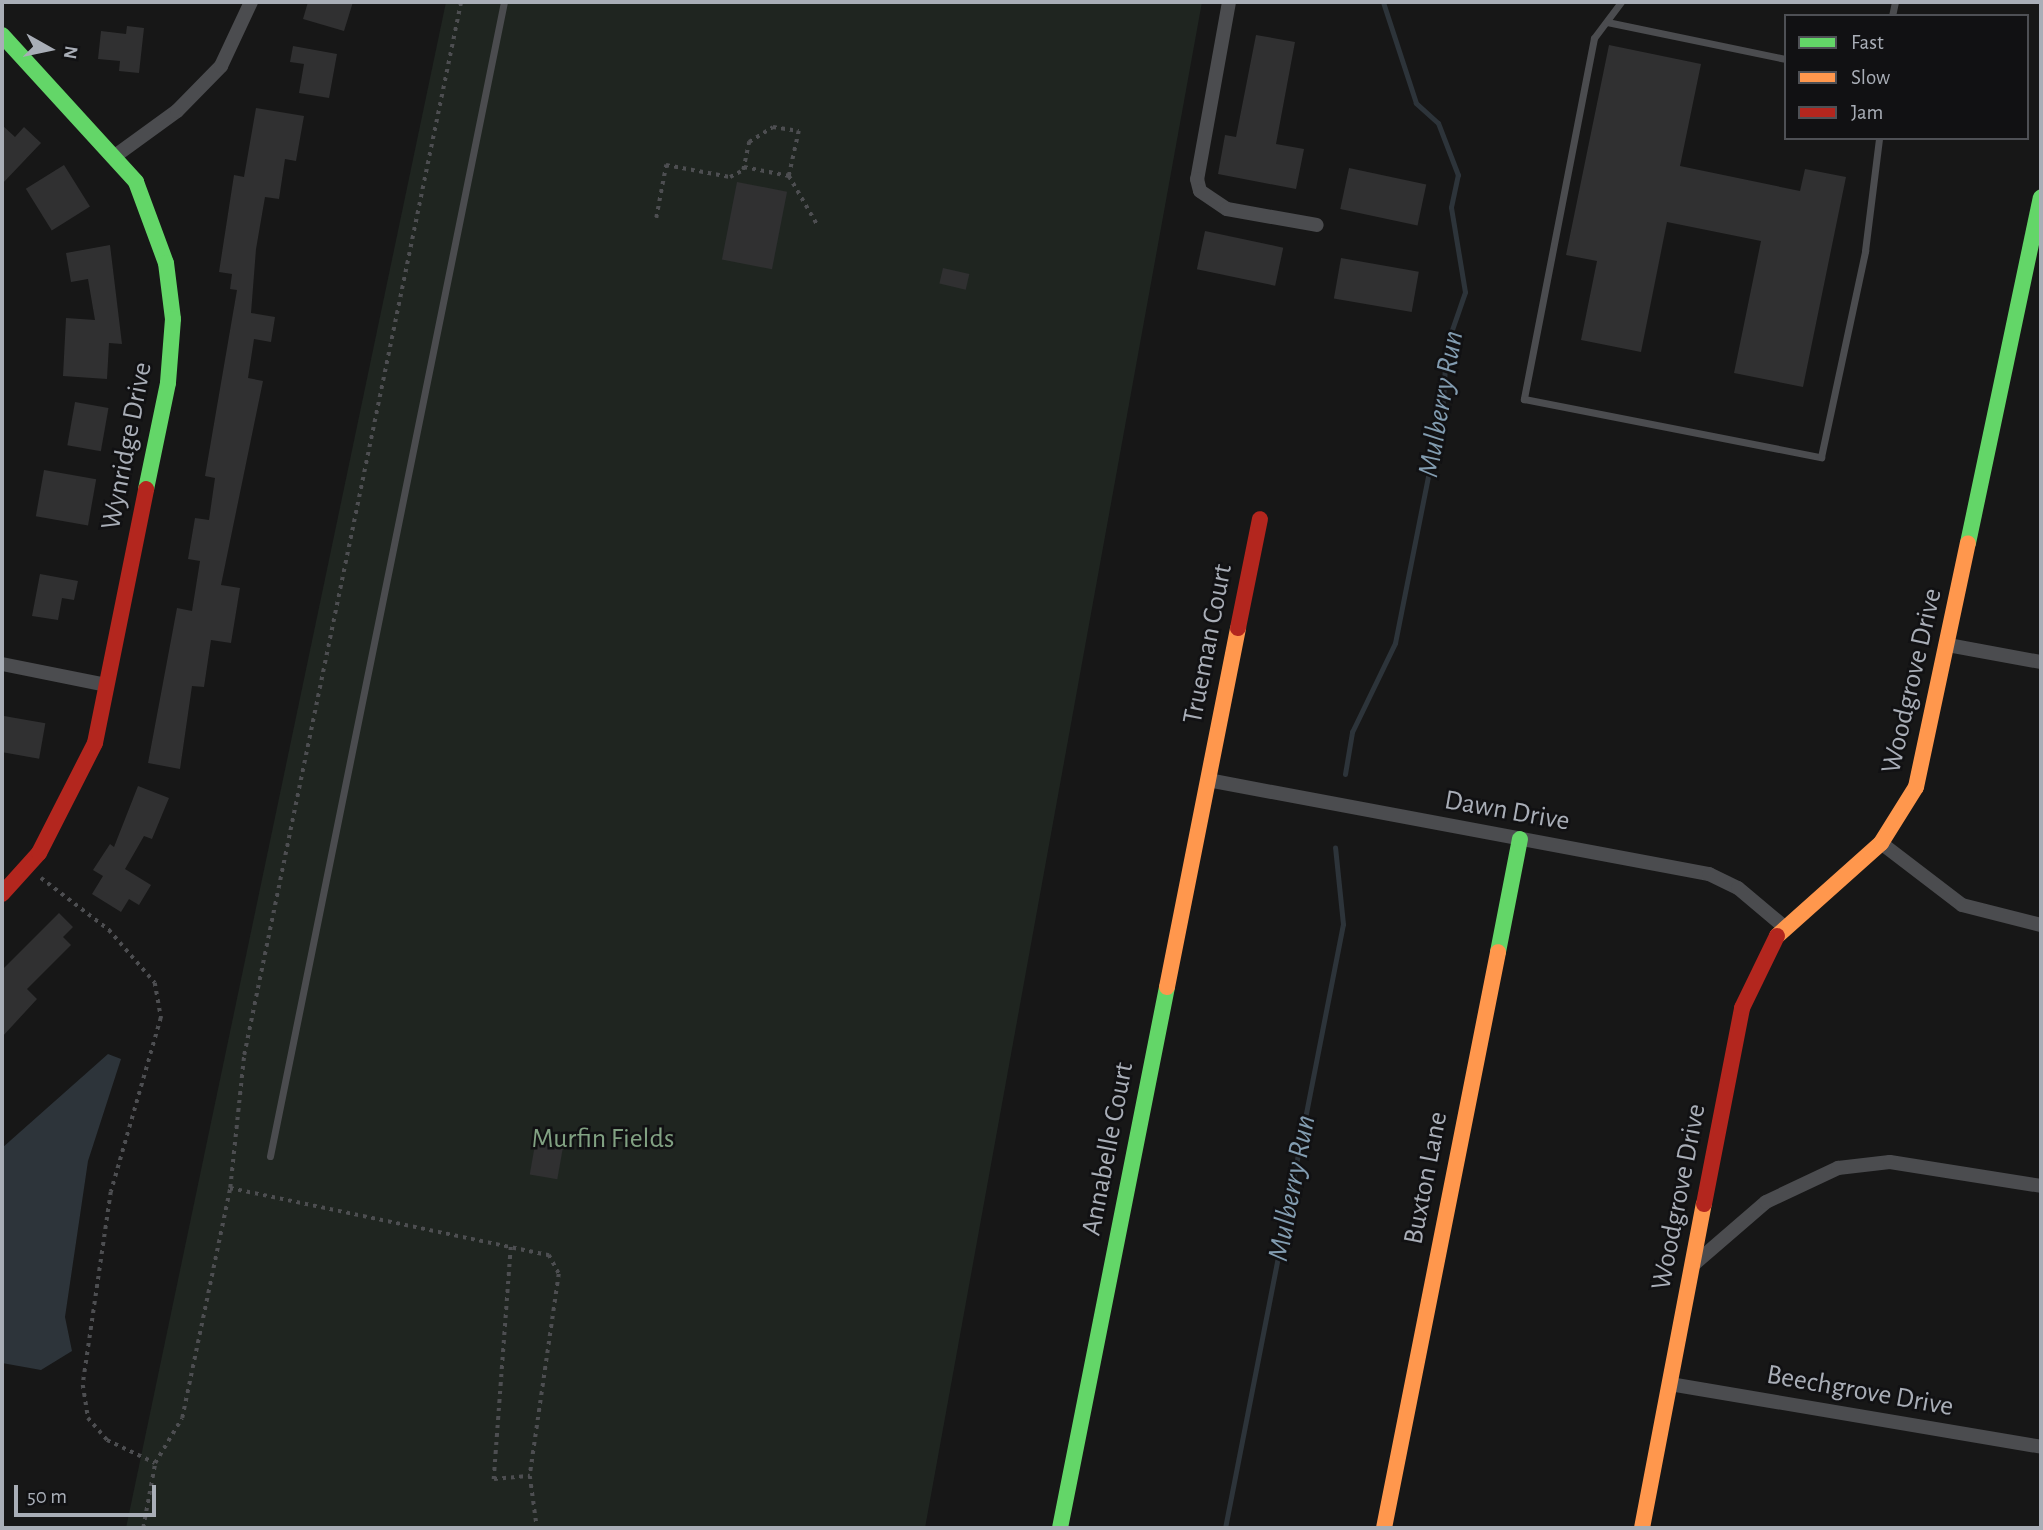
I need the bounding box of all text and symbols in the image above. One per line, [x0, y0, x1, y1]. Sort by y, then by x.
north arrow [14, 14, 84, 84]
legend [1784, 14, 2029, 140]
text: Fast [1851, 32, 1884, 53]
text: N [60, 44, 81, 60]
text: Slow [1851, 67, 1890, 88]
text: Jam [1851, 102, 1883, 123]
water label: Mulberry Run [1410, 328, 1472, 480]
street label: Wynridge Drive [94, 359, 160, 533]
street label: Trueman Court [1176, 561, 1240, 727]
street label: Woodgrove Drive [1874, 585, 1950, 777]
street label: Dawn Drive [1442, 783, 1572, 839]
street label: Annabelle Court [1075, 1059, 1141, 1239]
street label: Woodgrove Drive [1644, 1101, 1714, 1293]
street label: Buxton Lane [1397, 1109, 1455, 1247]
water label: Mulberry Run [1260, 1112, 1324, 1264]
park label: Murfin Fields [532, 1122, 674, 1156]
street label: Beechgrove Drive [1764, 1358, 1956, 1424]
scale bar [18, 1470, 159, 1514]
text: 50 m [27, 1486, 67, 1507]

